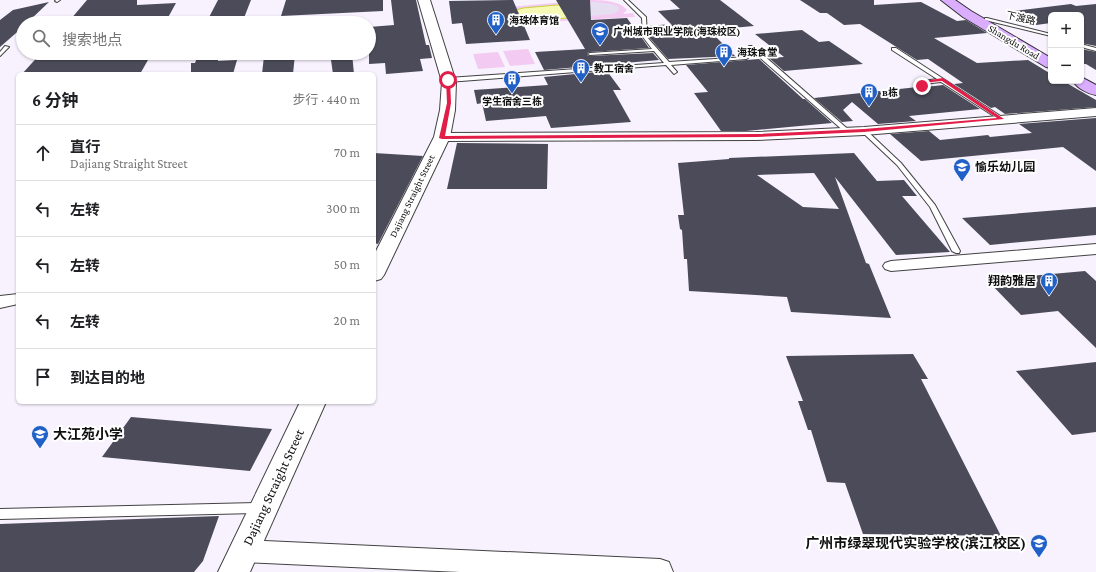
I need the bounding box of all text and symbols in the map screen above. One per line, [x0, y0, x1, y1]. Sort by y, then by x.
street label: 下渡路 [1005, 9, 1037, 27]
building icon: 海珠体育馆 [486, 10, 506, 35]
map controls [1048, 12, 1084, 84]
button: + [1048, 12, 1084, 48]
place label: 海珠体育馆 [509, 15, 559, 26]
search box [16, 16, 376, 60]
school or university icon: 广州城市职业学院(海珠校区) [590, 21, 610, 46]
street label: Shangdu Road [986, 22, 1042, 62]
place label: 广州城市职业学院(海珠校区) [613, 25, 741, 38]
icon: search [30, 27, 52, 49]
text: 搜索地点 [62, 32, 122, 48]
building icon: 海珠食堂 [714, 42, 734, 67]
place label: 海珠食堂 [737, 47, 777, 58]
button: − [1048, 48, 1084, 84]
building icon: 教工宿舍 [571, 58, 591, 83]
place label: 教工宿舍 [594, 63, 634, 74]
building icon: 学生宿舍三栋 [502, 69, 522, 94]
route start [439, 71, 457, 89]
route end [913, 77, 931, 95]
building icon: B栋 [859, 82, 879, 107]
place label: B栋 [882, 86, 898, 98]
text: 6 分钟 [32, 91, 79, 110]
text: 步行 · 440 m [292, 92, 360, 107]
place label: 学生宿舍三栋 [482, 95, 542, 107]
text: 直行 [70, 139, 100, 155]
icon: ahead [32, 142, 54, 164]
text: 70 m [334, 145, 360, 160]
street label: Dajiang Straight Street [387, 152, 438, 239]
text: Dajiang Straight Street [70, 156, 188, 171]
school or university icon: 愉乐幼儿园 [952, 157, 972, 182]
place label: 愉乐幼儿园 [975, 160, 1035, 174]
icon: left [32, 198, 54, 220]
text: 300 m [326, 201, 360, 216]
text: 左转 [70, 202, 100, 218]
icon: left [32, 254, 54, 276]
text: 50 m [334, 257, 360, 272]
text: 左转 [70, 258, 100, 274]
building icon: 翔韵雅居 [1039, 271, 1059, 296]
place label: 翔韵雅居 [988, 274, 1036, 288]
icon: left [32, 310, 54, 332]
text: 20 m [334, 313, 360, 328]
text: 左转 [70, 314, 100, 330]
icon: arrive [32, 366, 54, 388]
text: 到达目的地 [70, 370, 145, 386]
school or university icon: 大江苑小学 [30, 424, 50, 449]
place label: 大江苑小学 [53, 426, 123, 442]
street label: Dajiang Straight Street [239, 426, 308, 548]
school or university icon: 广州市绿翠现代实验学校(滨江校区) [1029, 533, 1049, 558]
place label: 广州市绿翠现代实验学校(滨江校区) [805, 535, 1026, 552]

